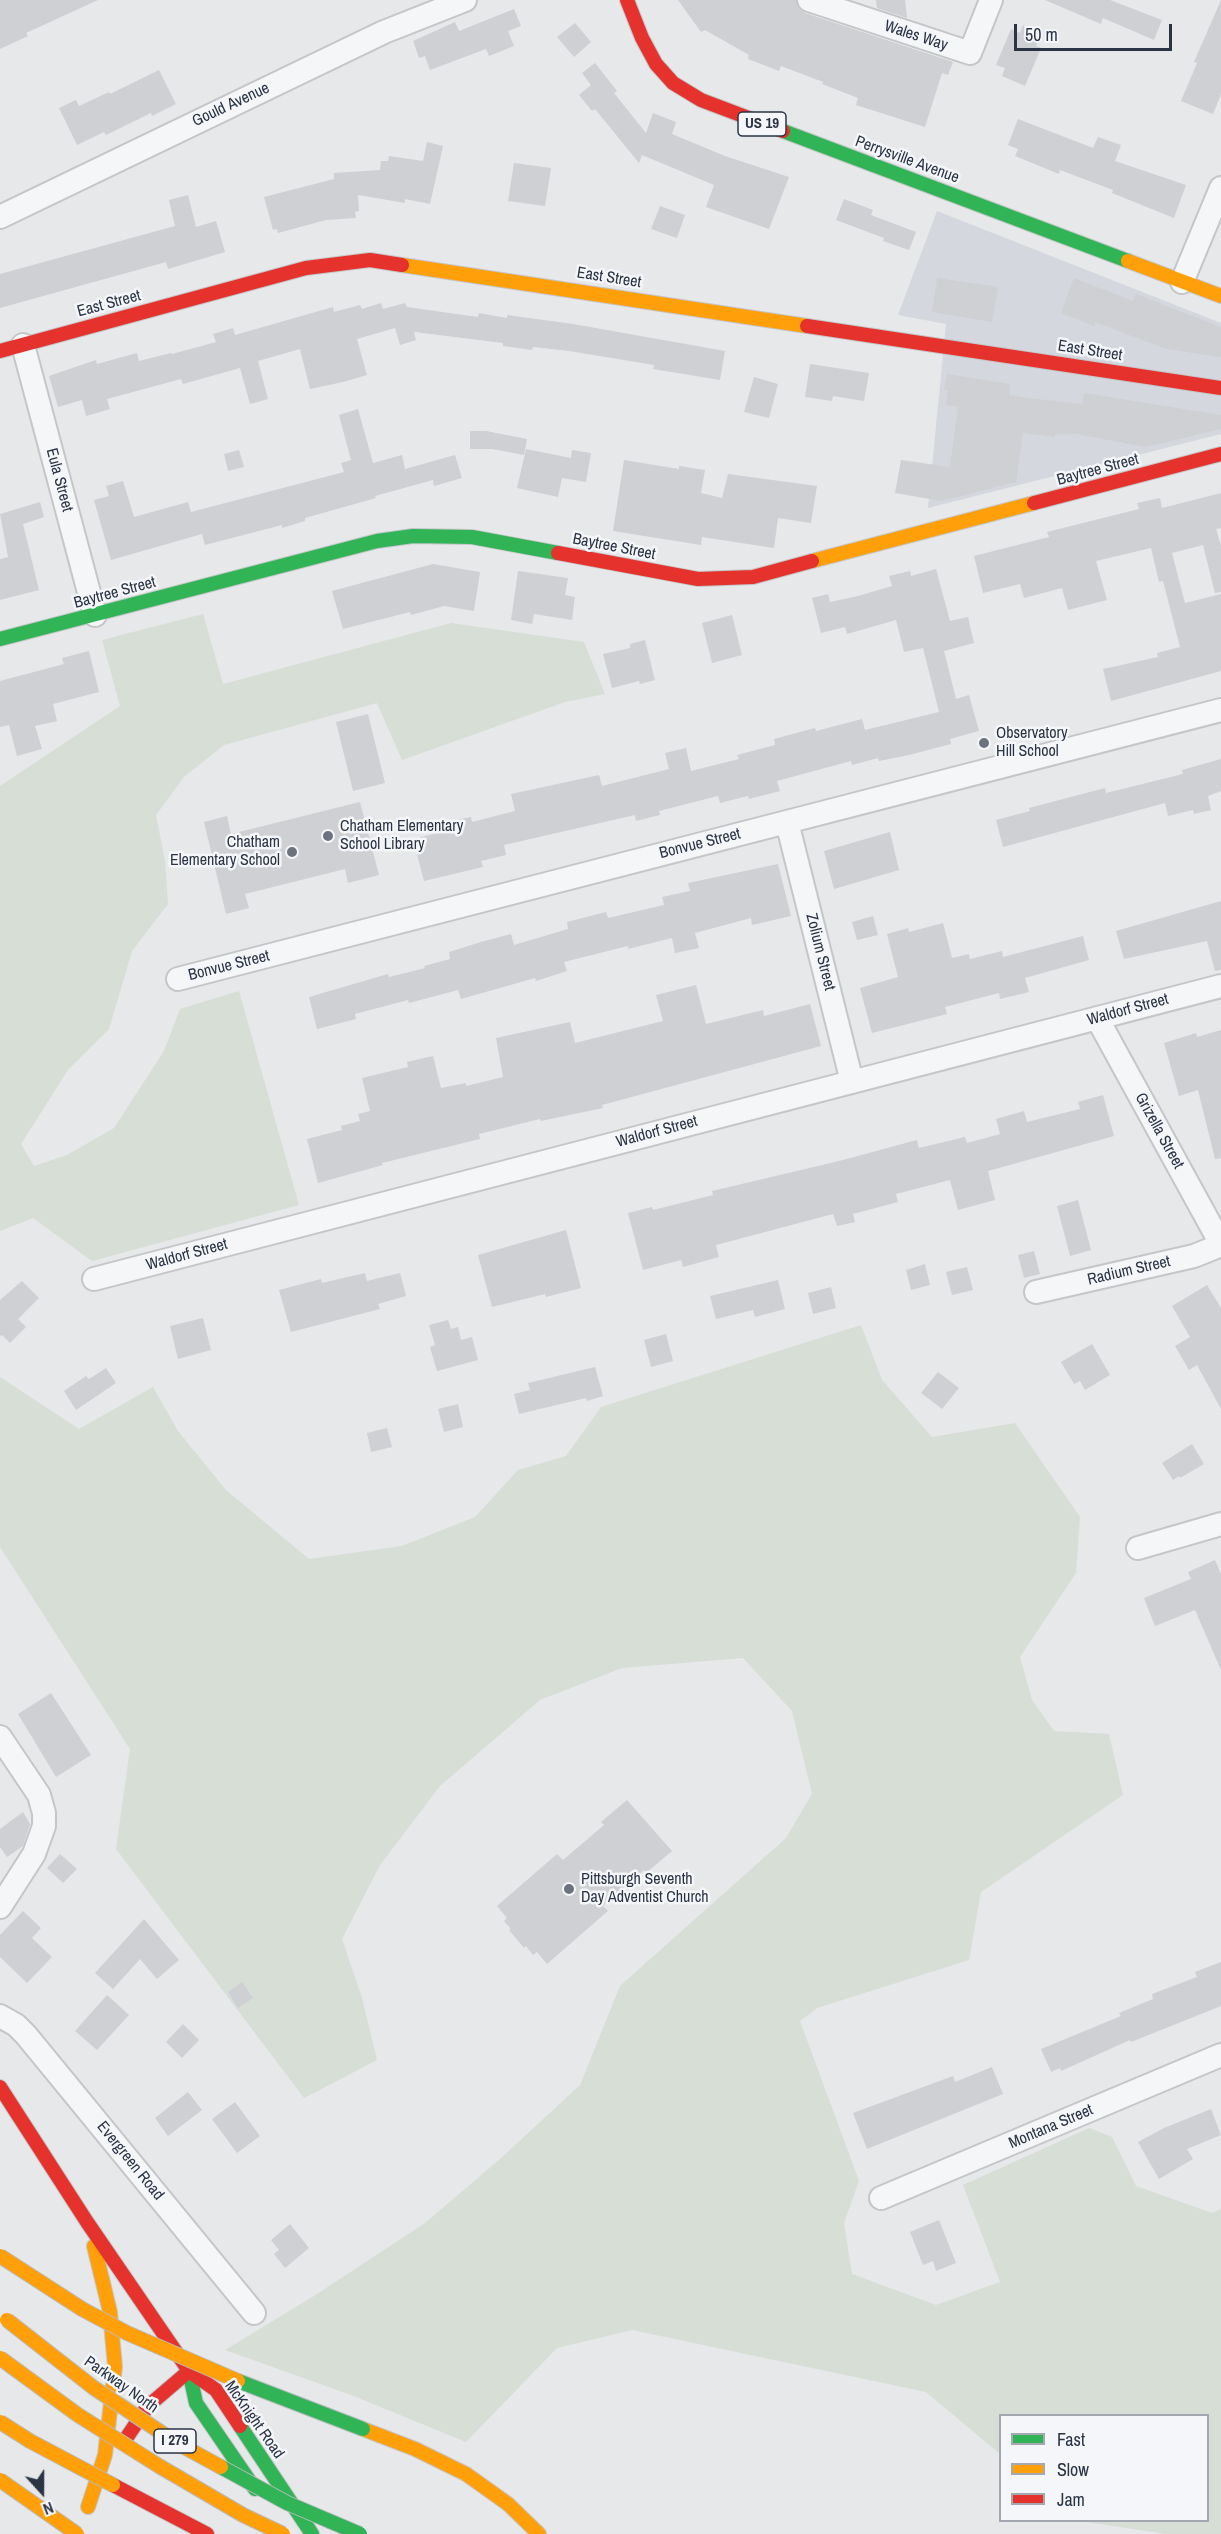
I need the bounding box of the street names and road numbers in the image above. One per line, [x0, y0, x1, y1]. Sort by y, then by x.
street label: Wales Way [882, 17, 950, 55]
street label: Gould Avenue [189, 79, 273, 131]
road number: US 19 [738, 112, 786, 136]
street label: Perrysville Avenue [852, 132, 962, 188]
street label: East Street [575, 263, 643, 293]
street label: East Street [75, 286, 143, 322]
street label: East Street [1056, 336, 1124, 366]
street label: Eula Street [41, 446, 77, 514]
street label: Baytree Street [1055, 450, 1141, 490]
street label: Baytree Street [571, 530, 657, 564]
street label: Baytree Street [72, 573, 158, 613]
street label: Bonvue Street [657, 825, 743, 863]
street label: Zolium Street [801, 911, 839, 993]
street label: Bonvue Street [186, 947, 272, 985]
street label: Waldorf Street [1085, 990, 1171, 1030]
street label: Grizella Street [1130, 1090, 1188, 1172]
street label: Waldorf Street [614, 1112, 700, 1152]
street label: Waldorf Street [144, 1235, 230, 1275]
street label: Radium Street [1086, 1252, 1172, 1290]
street label: Montana Street [1006, 2101, 1096, 2153]
street label: Evergreen Road [92, 2118, 168, 2204]
street label: Parkway North [80, 2352, 162, 2418]
street label: McKnight Road [220, 2377, 288, 2463]
road number: I 279 [154, 2429, 196, 2453]

